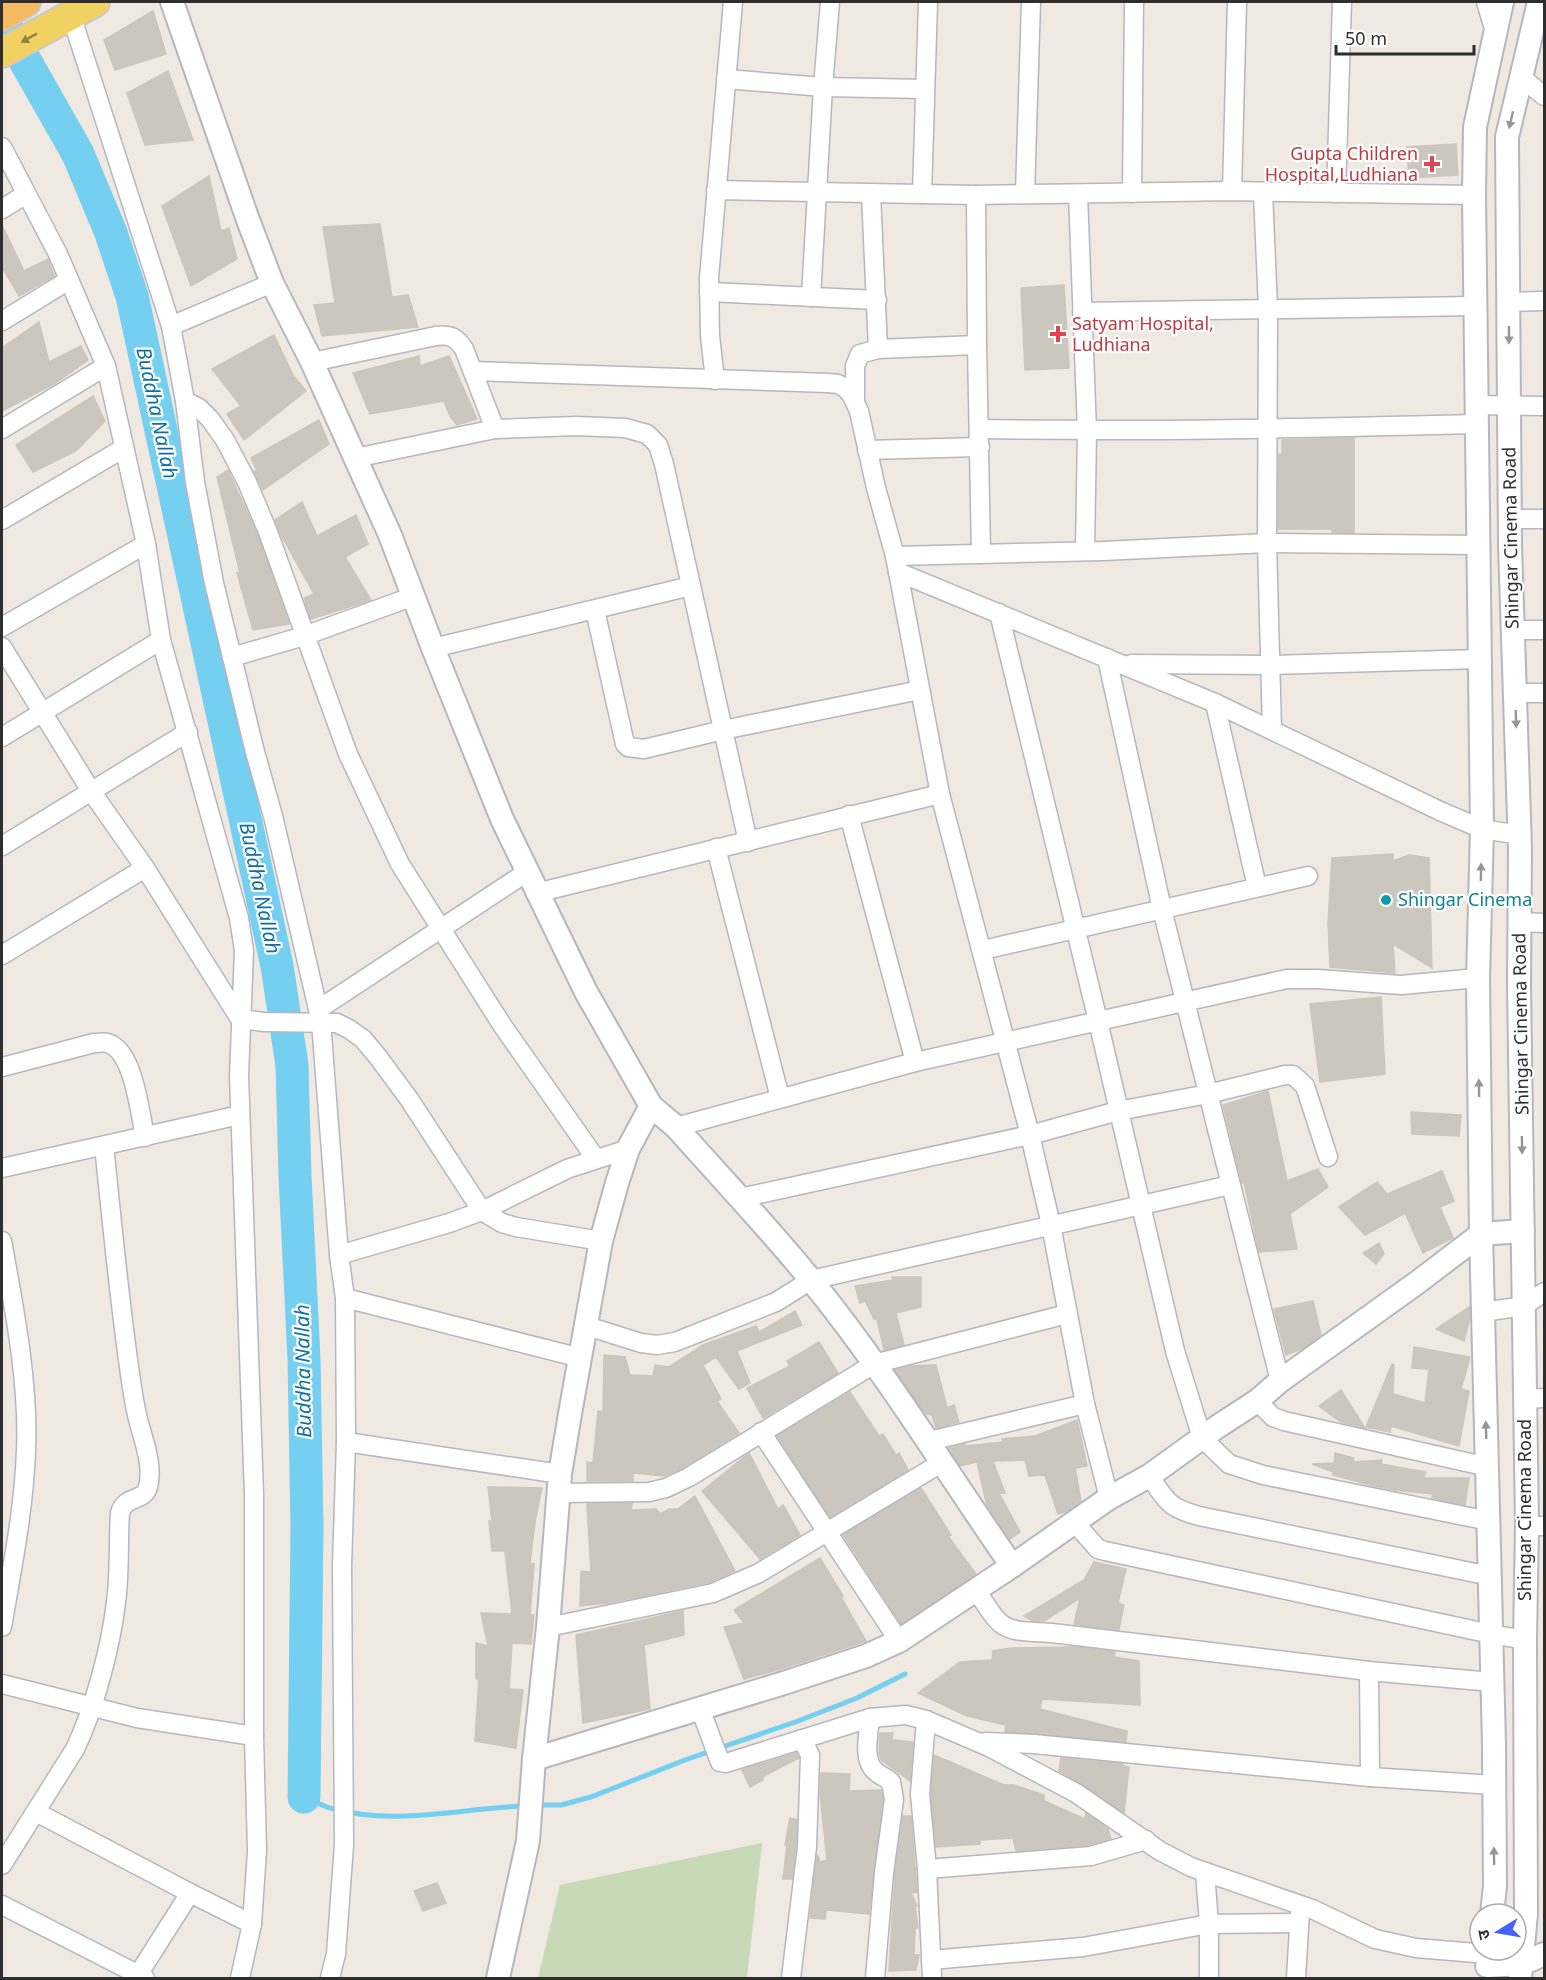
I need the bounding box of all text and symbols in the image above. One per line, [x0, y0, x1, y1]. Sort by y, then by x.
scale bar [1336, 18, 1474, 56]
text: 50 m [1345, 26, 1387, 50]
one-way arrow [21, 32, 38, 42]
one-way arrow [1506, 111, 1516, 129]
place label: Gupta Children Hospital,Ludhiana [1265, 141, 1418, 186]
marker: Gupta Children Hospital,Ludhiana [1423, 155, 1441, 173]
place label: Satyam Hospital, Ludhiana [1072, 311, 1214, 356]
marker: Satyam Hospital, Ludhiana [1049, 325, 1067, 343]
one-way arrow [1504, 326, 1514, 345]
water label: Buddha Nallah [130, 345, 185, 481]
street label: Shingar Cinema Road [1496, 447, 1524, 629]
one-way arrow [1511, 710, 1520, 729]
water label: Buddha Nallah [233, 820, 288, 956]
one-way arrow [1476, 862, 1486, 881]
place label: Shingar Cinema [1398, 887, 1532, 911]
marker: Shingar Cinema [1379, 893, 1393, 907]
street label: Shingar Cinema Road [1506, 933, 1534, 1115]
one-way arrow [1475, 1078, 1484, 1097]
one-way arrow [1517, 1136, 1527, 1155]
water label: Buddha Nallah [288, 1304, 317, 1438]
street label: Shingar Cinema Road [1512, 1419, 1536, 1601]
one-way arrow [1482, 1420, 1491, 1439]
one-way arrow [1490, 1846, 1499, 1865]
north arrow [1468, 1902, 1528, 1962]
text: उ [1471, 1928, 1495, 1942]

